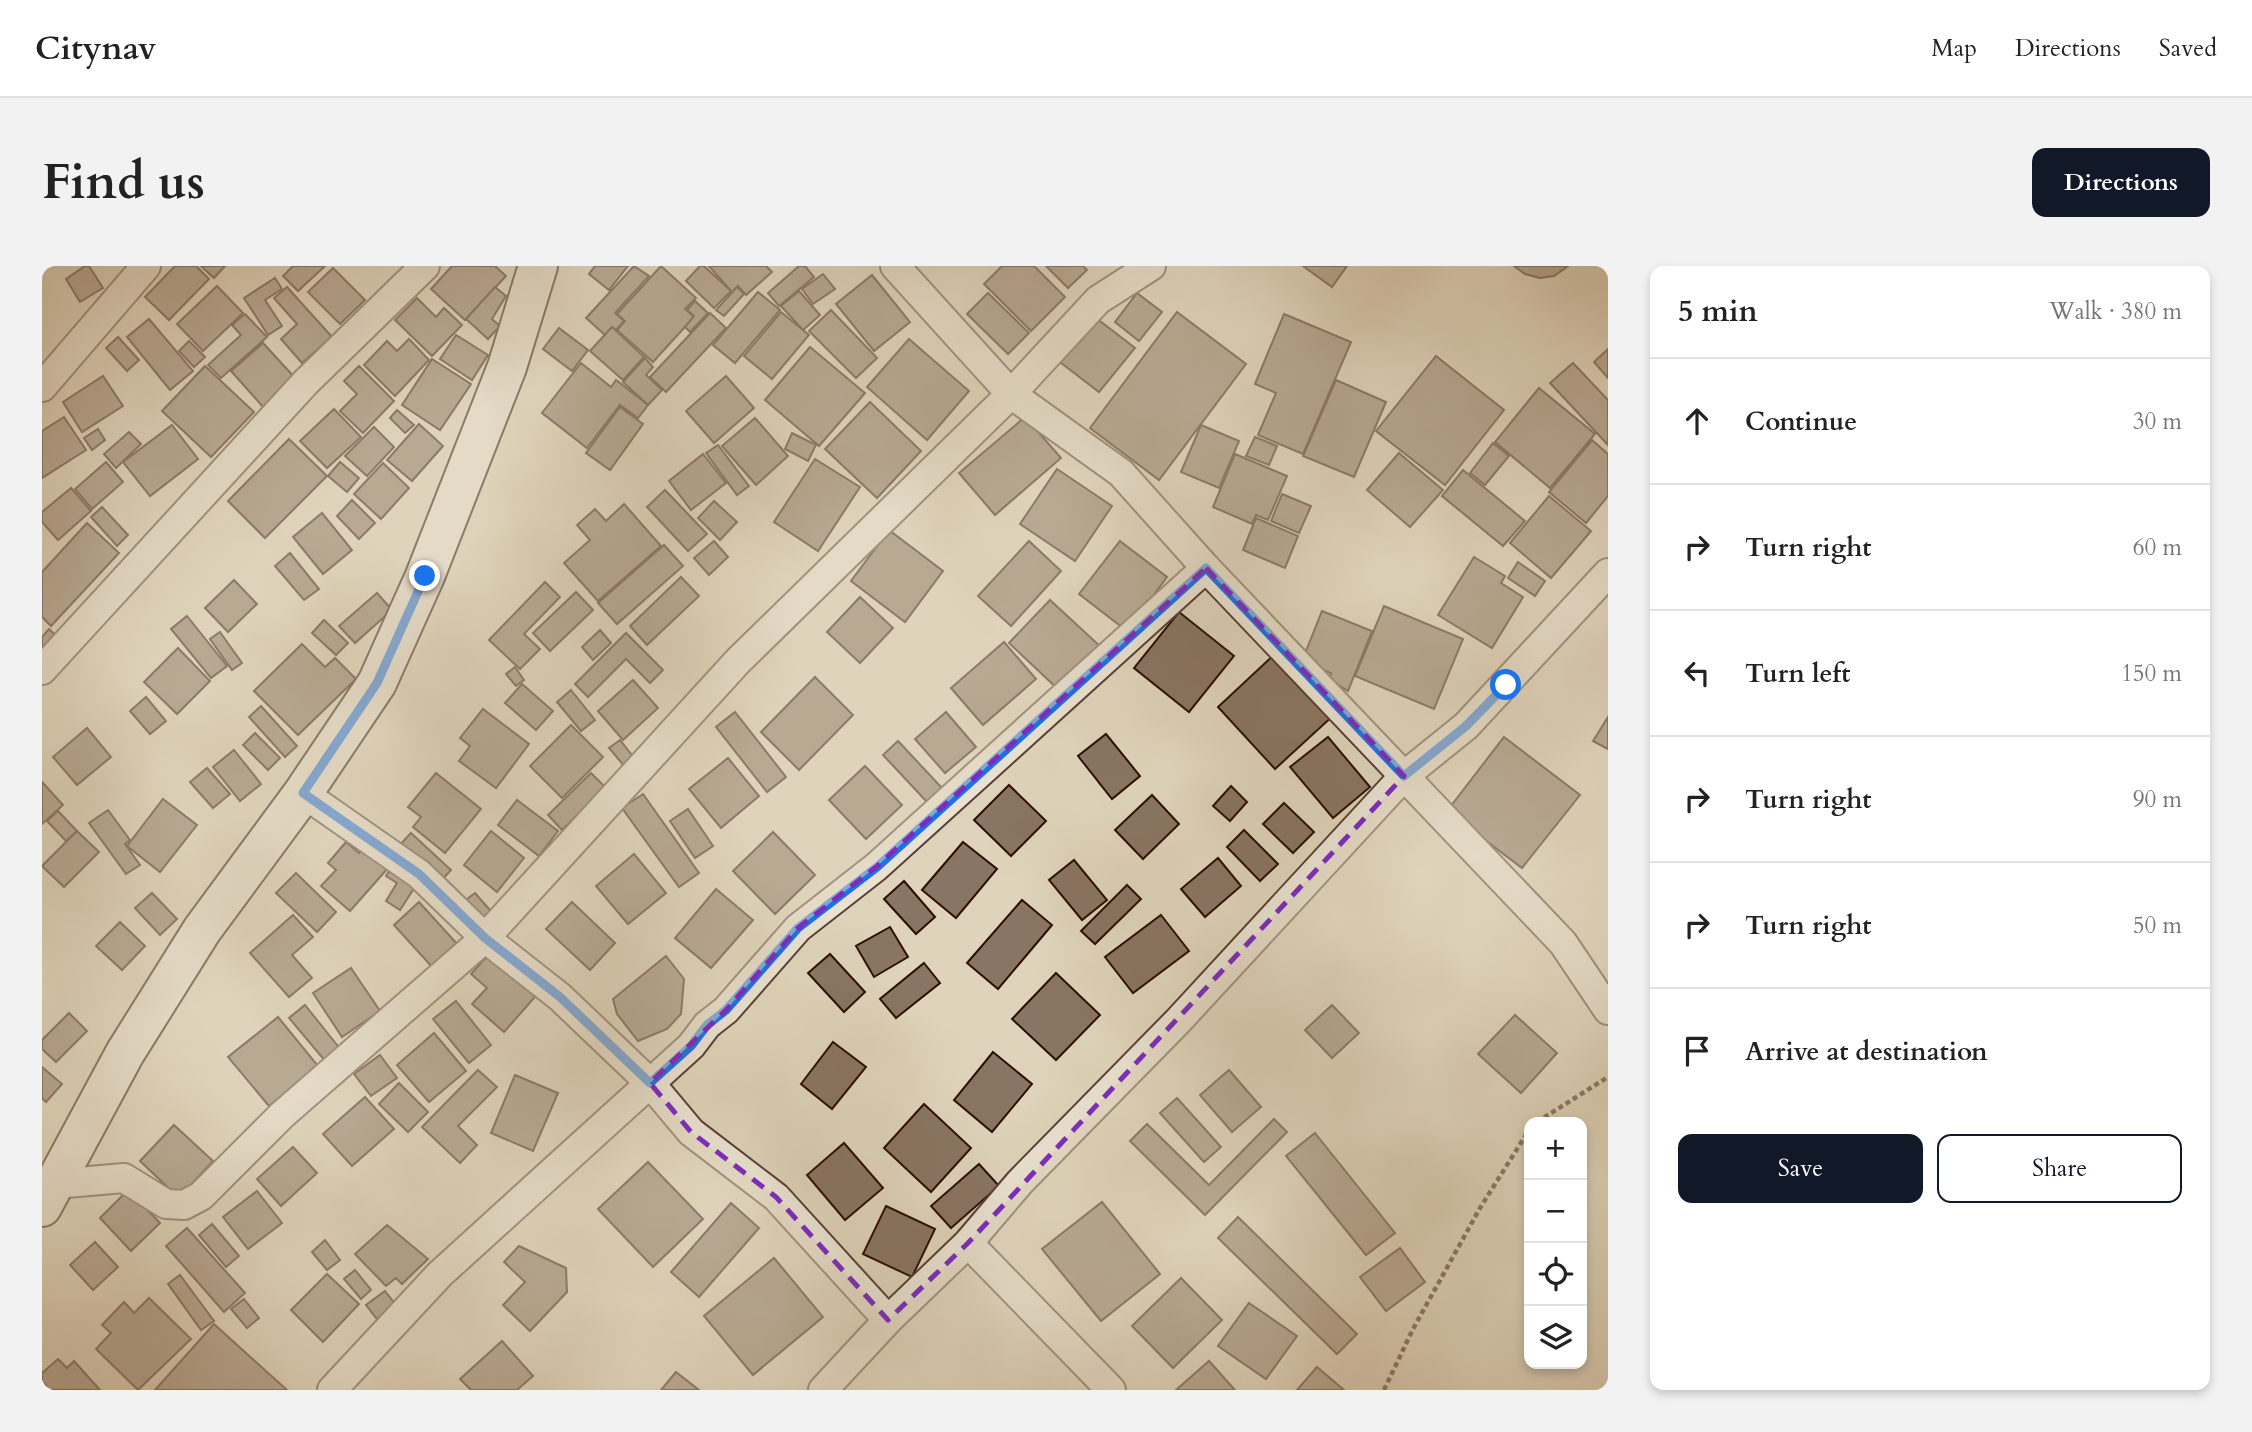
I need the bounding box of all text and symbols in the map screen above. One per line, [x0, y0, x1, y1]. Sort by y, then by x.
text: Citynav [35, 26, 156, 71]
text: Map [1931, 32, 1977, 65]
text: Directions [2015, 32, 2121, 65]
text: Saved [2159, 32, 2217, 65]
button: Directions [2032, 148, 2210, 217]
text: Find us [42, 149, 205, 216]
text: 5 min [1678, 291, 1758, 332]
text: Walk · 380 m [2049, 296, 2182, 327]
icon: ahead [1678, 402, 1716, 440]
text: Continue [1745, 404, 1857, 439]
text: 30 m [2133, 406, 2182, 437]
icon: right [1678, 528, 1716, 566]
text: Turn right [1745, 530, 1872, 565]
text: 60 m [2133, 532, 2182, 563]
route end [409, 560, 440, 591]
icon: left [1678, 654, 1716, 692]
text: Turn left [1745, 656, 1850, 691]
text: 150 m [2121, 658, 2182, 689]
route start [1490, 669, 1521, 700]
icon: right [1678, 780, 1716, 818]
text: Turn right [1745, 782, 1872, 817]
text: 90 m [2133, 784, 2182, 815]
icon: right [1678, 906, 1716, 944]
text: Turn right [1745, 908, 1872, 943]
text: 50 m [2133, 910, 2182, 941]
icon: arrive [1678, 1032, 1716, 1070]
text: Arrive at destination [1745, 1034, 1988, 1069]
map controls [1524, 1117, 1587, 1369]
button: + [1524, 1117, 1587, 1180]
button: Save [1678, 1134, 1923, 1203]
button: Share [1937, 1134, 2182, 1203]
button: − [1524, 1180, 1587, 1243]
button: locate [1524, 1243, 1587, 1306]
button: layers [1524, 1306, 1587, 1369]

